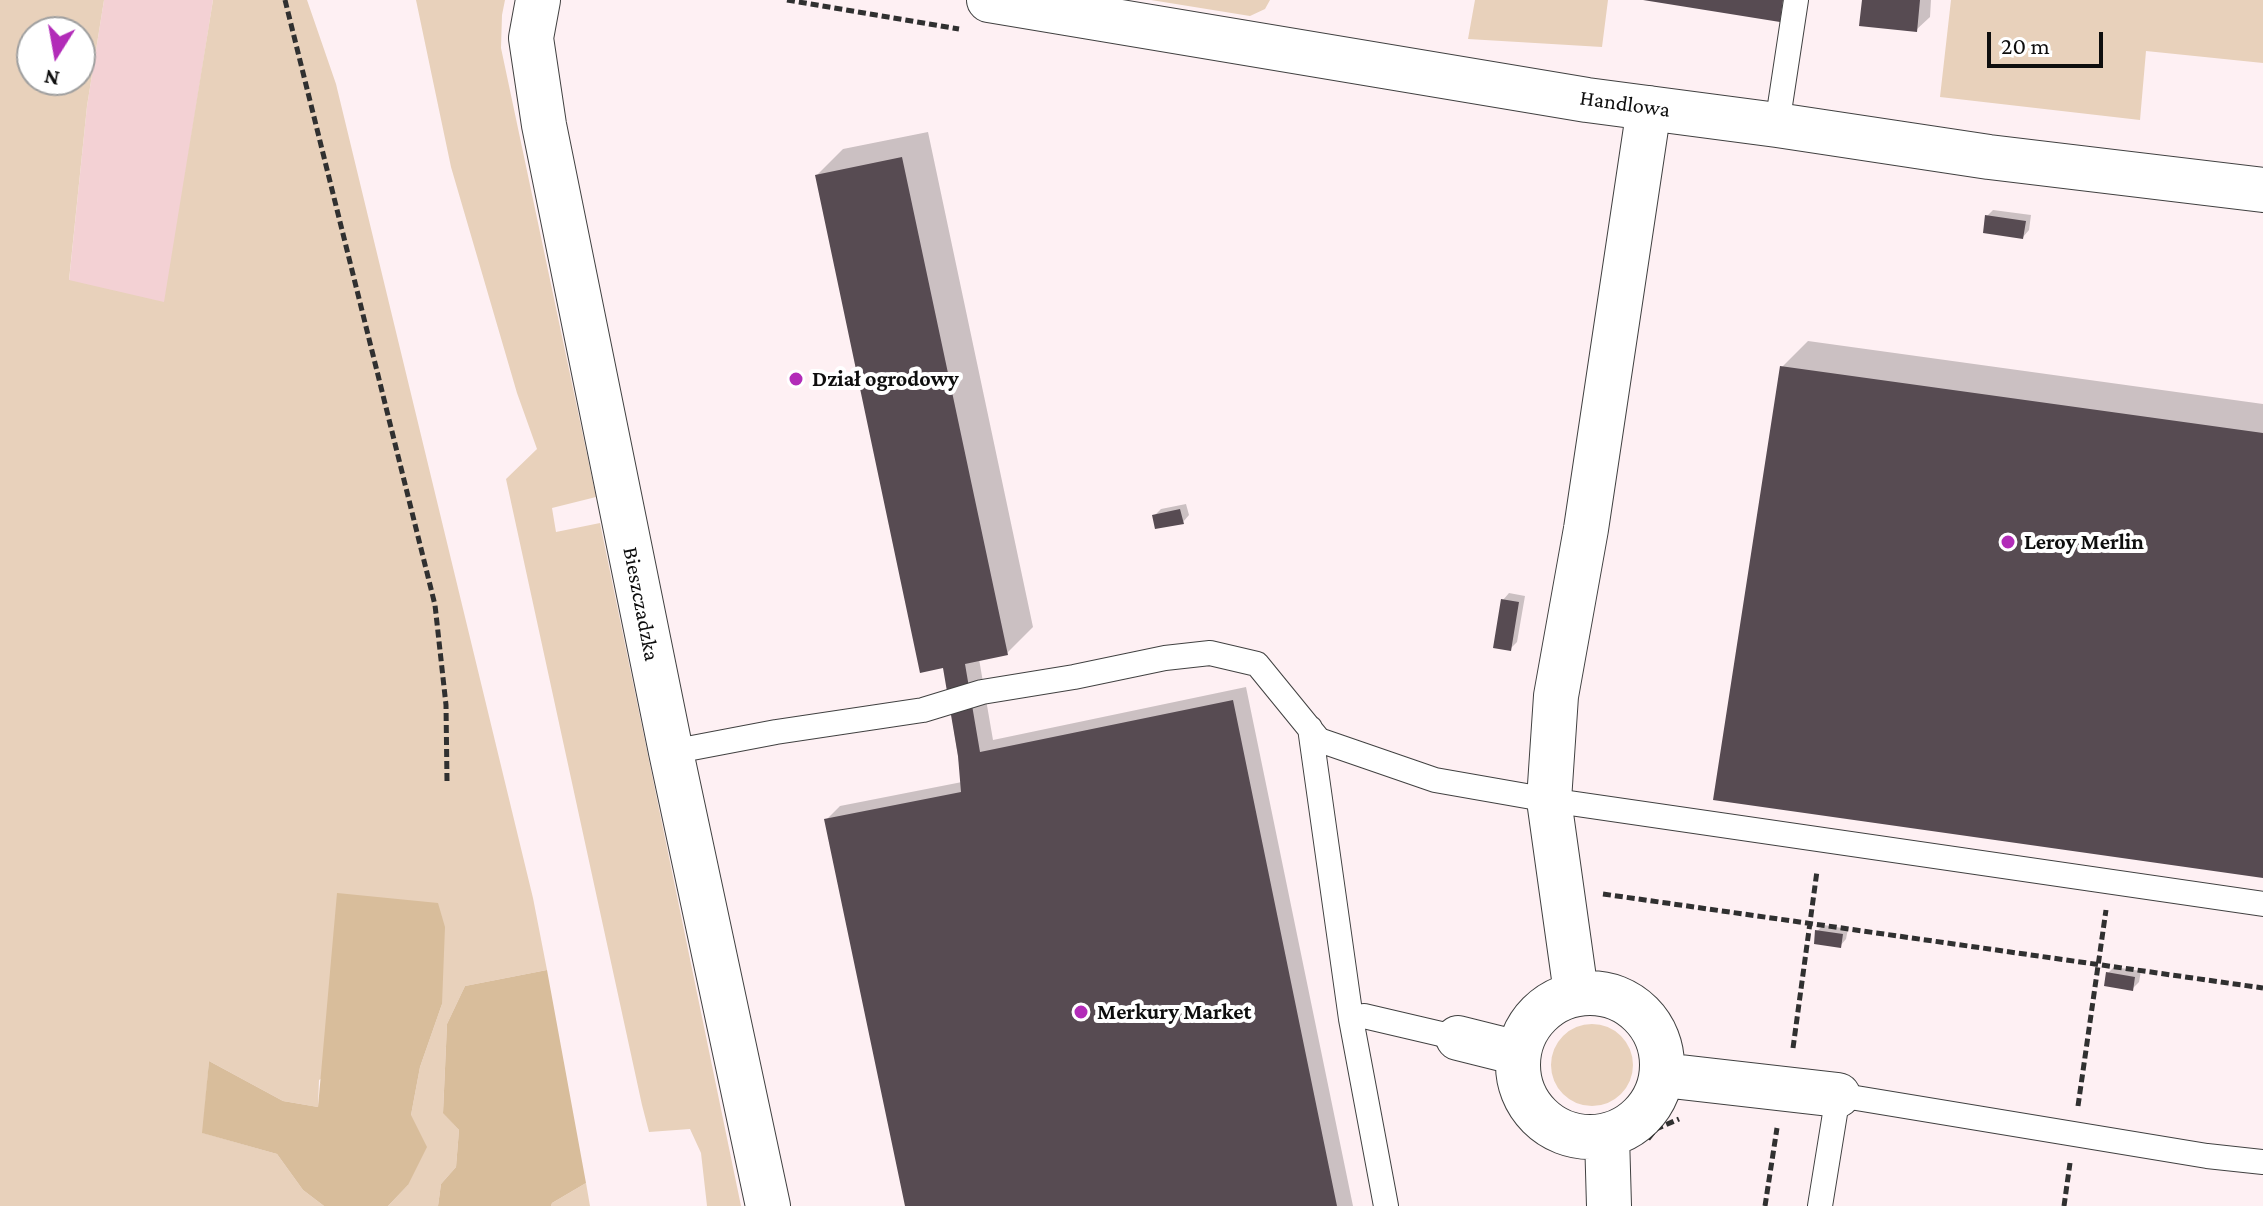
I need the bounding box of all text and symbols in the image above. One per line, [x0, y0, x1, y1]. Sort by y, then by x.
north arrow [16, 16, 96, 96]
scale bar [1991, 16, 2107, 66]
text: 20 m [2001, 32, 2050, 59]
text: N [42, 64, 61, 92]
street label: Handlowa [1578, 85, 1672, 123]
place label: Dział ogrodowy [812, 366, 959, 392]
marker: Dział ogrodowy [787, 370, 805, 388]
place label: Leroy Merlin [2024, 529, 2144, 555]
marker: Leroy Merlin [1999, 533, 2017, 551]
street label: Bieszczadzka [617, 545, 665, 663]
place label: Merkury Market [1097, 999, 1251, 1025]
marker: Merkury Market [1072, 1003, 1090, 1021]

